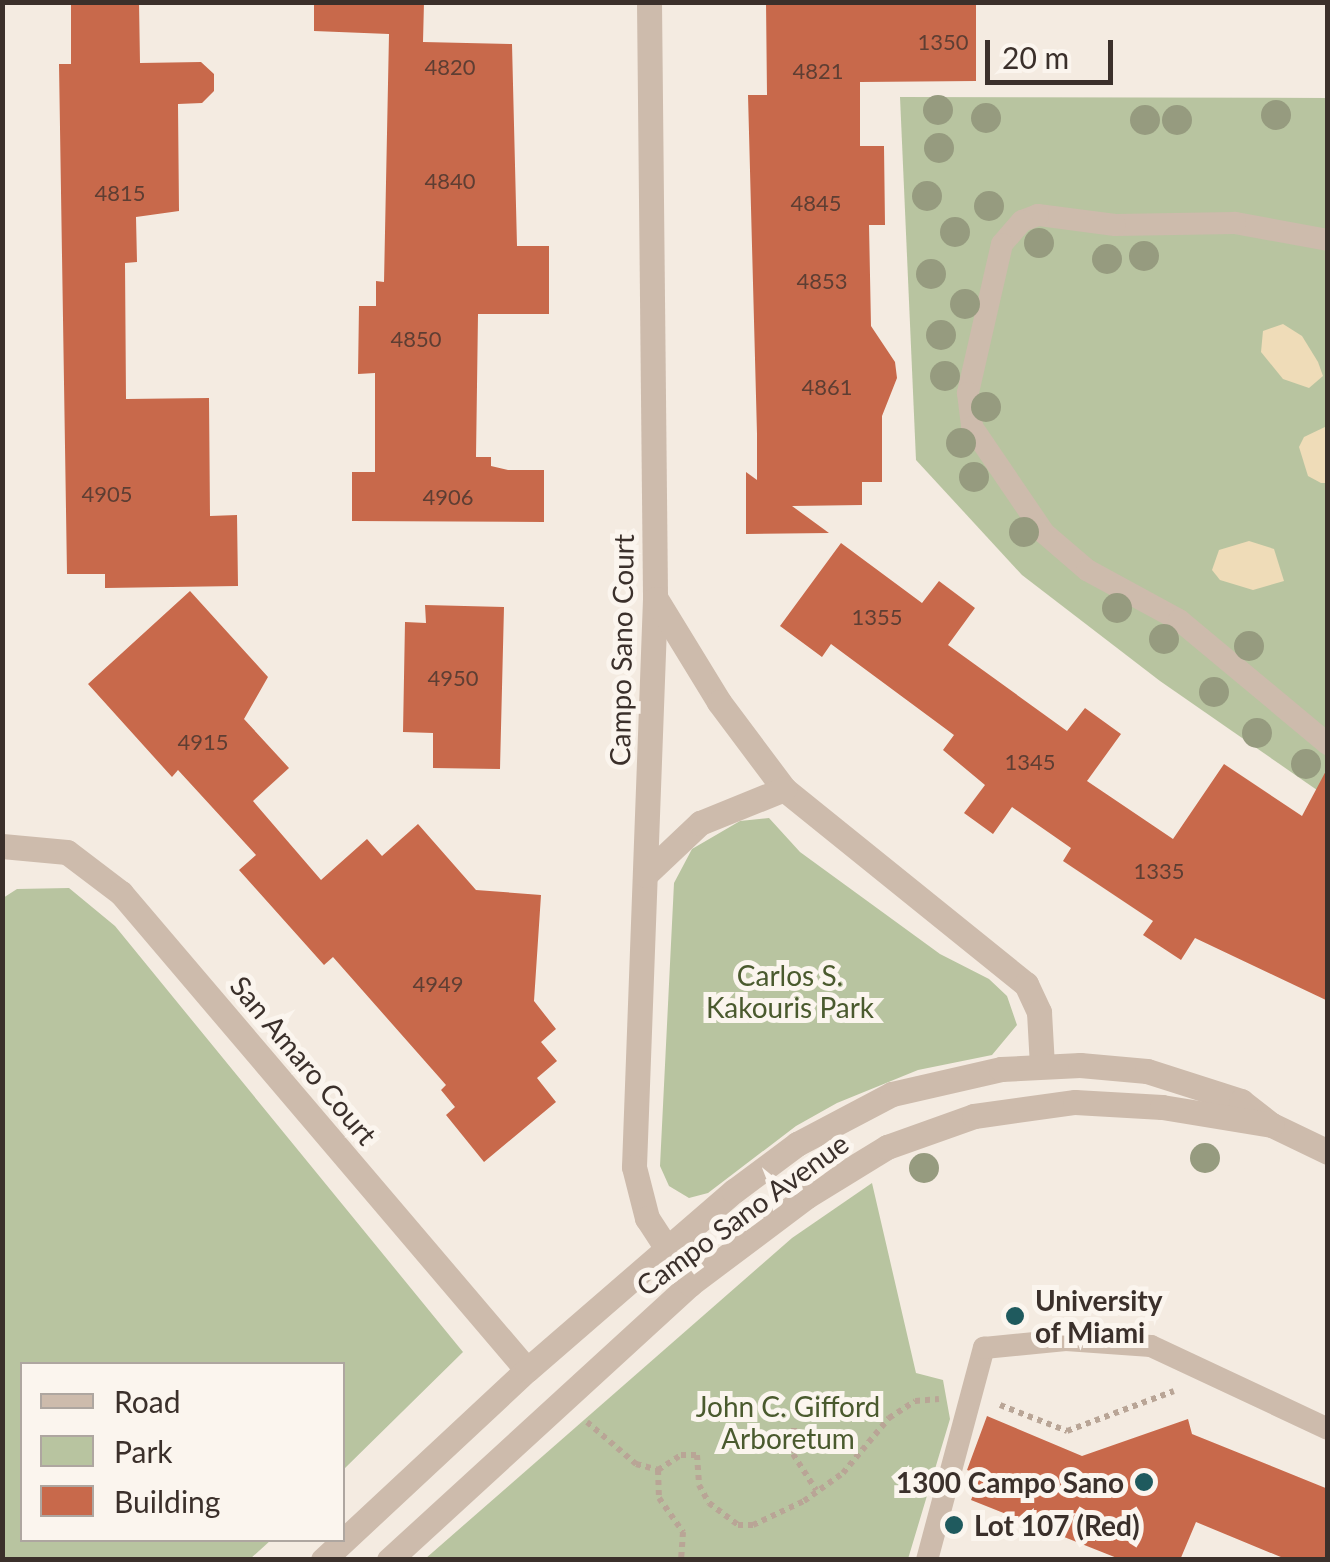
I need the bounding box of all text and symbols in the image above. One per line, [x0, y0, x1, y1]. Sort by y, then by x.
scale bar [990, 20, 1118, 82]
house number: 1350 [917, 29, 969, 55]
text: 20 m [1002, 39, 1069, 75]
house number: 4820 [424, 54, 476, 80]
house number: 4821 [792, 58, 844, 84]
house number: 4840 [424, 168, 476, 194]
house number: 4815 [94, 180, 146, 206]
house number: 4845 [790, 190, 842, 216]
house number: 4853 [796, 268, 848, 294]
house number: 4850 [390, 326, 442, 352]
house number: 4861 [801, 374, 853, 400]
house number: 4905 [81, 481, 133, 507]
house number: 4906 [422, 484, 474, 510]
street label: Campo Sano Court [602, 534, 640, 766]
house number: 1355 [851, 604, 903, 630]
house number: 4950 [427, 665, 479, 691]
house number: 4915 [177, 729, 229, 755]
house number: 1345 [1004, 749, 1056, 775]
house number: 1335 [1133, 858, 1185, 884]
park label: Carlos S. Kakouris Park [706, 958, 874, 1024]
street label: San Amaro Court [224, 969, 384, 1151]
house number: 4949 [412, 971, 464, 997]
street label: Campo Sano Avenue [629, 1126, 855, 1302]
place label: University of Miami [1035, 1283, 1163, 1349]
marker: University of Miami [1004, 1305, 1026, 1327]
legend [20, 1362, 345, 1542]
text: Road [114, 1383, 181, 1419]
park label: John C. Gifford Arboretum [696, 1389, 880, 1455]
text: Park [114, 1433, 173, 1469]
place label: 1300 Campo Sano [896, 1465, 1124, 1499]
marker: 1300 Campo Sano [1133, 1471, 1155, 1493]
text: Building [114, 1483, 220, 1519]
place label: Lot 107 (Red) [974, 1508, 1140, 1542]
marker: Lot 107 (Red) [943, 1514, 965, 1536]

